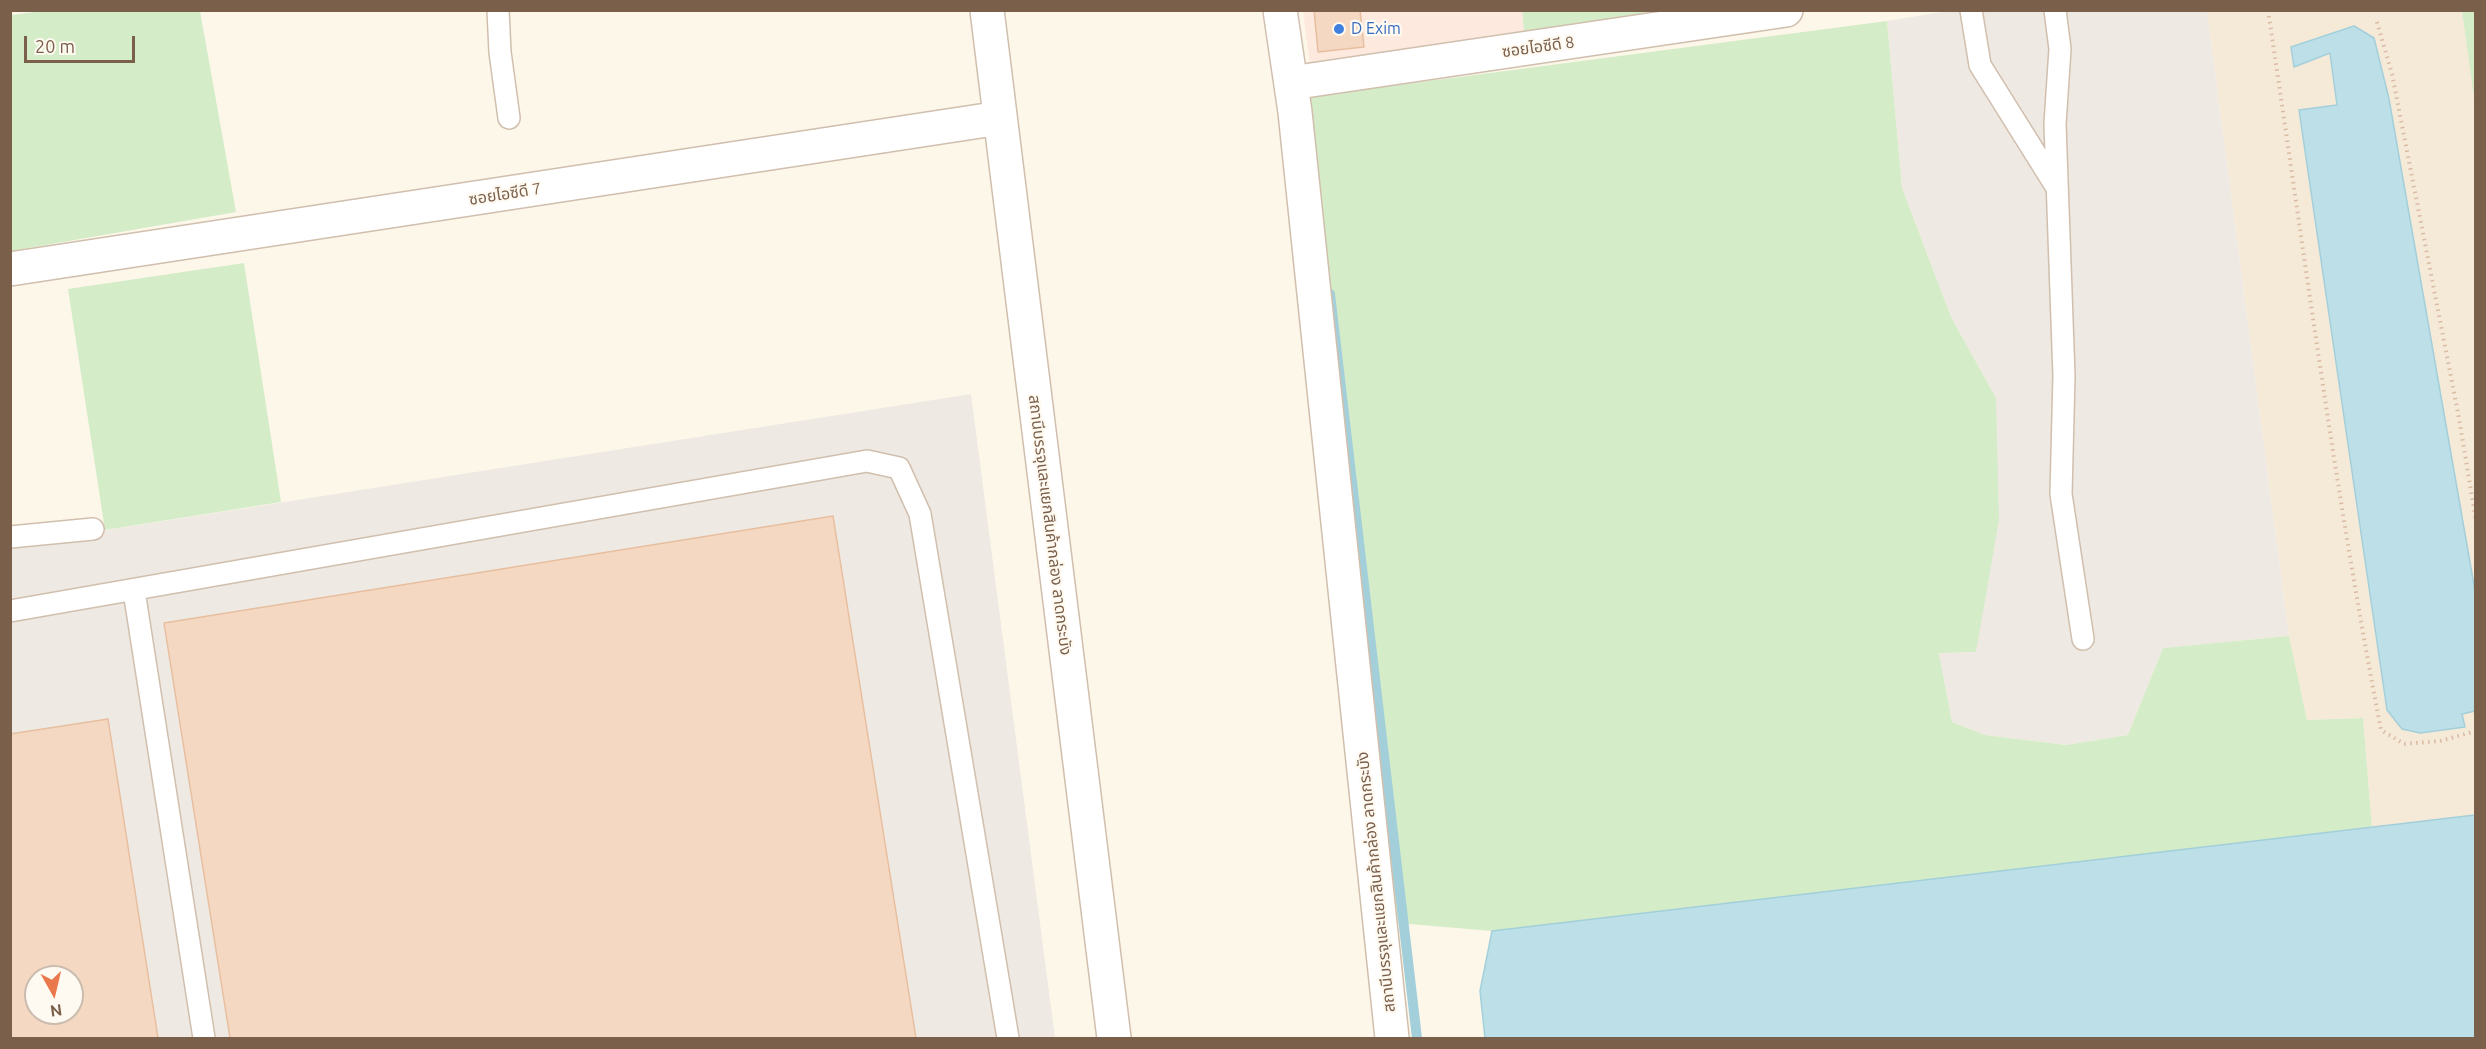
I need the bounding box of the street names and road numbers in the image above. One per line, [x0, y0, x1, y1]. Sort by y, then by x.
street label: ซอยไอซีดี 8 [1501, 32, 1575, 62]
street label: ซอยไอซีดี 7 [467, 179, 543, 209]
street label: สถานีบรรจุและแยกสินค้ากล่อง ลาดกระบัง [1025, 394, 1075, 656]
street label: สถานีบรรจุและแยกสินค้ากล่อง ลาดกระบัง [1353, 751, 1399, 1013]

